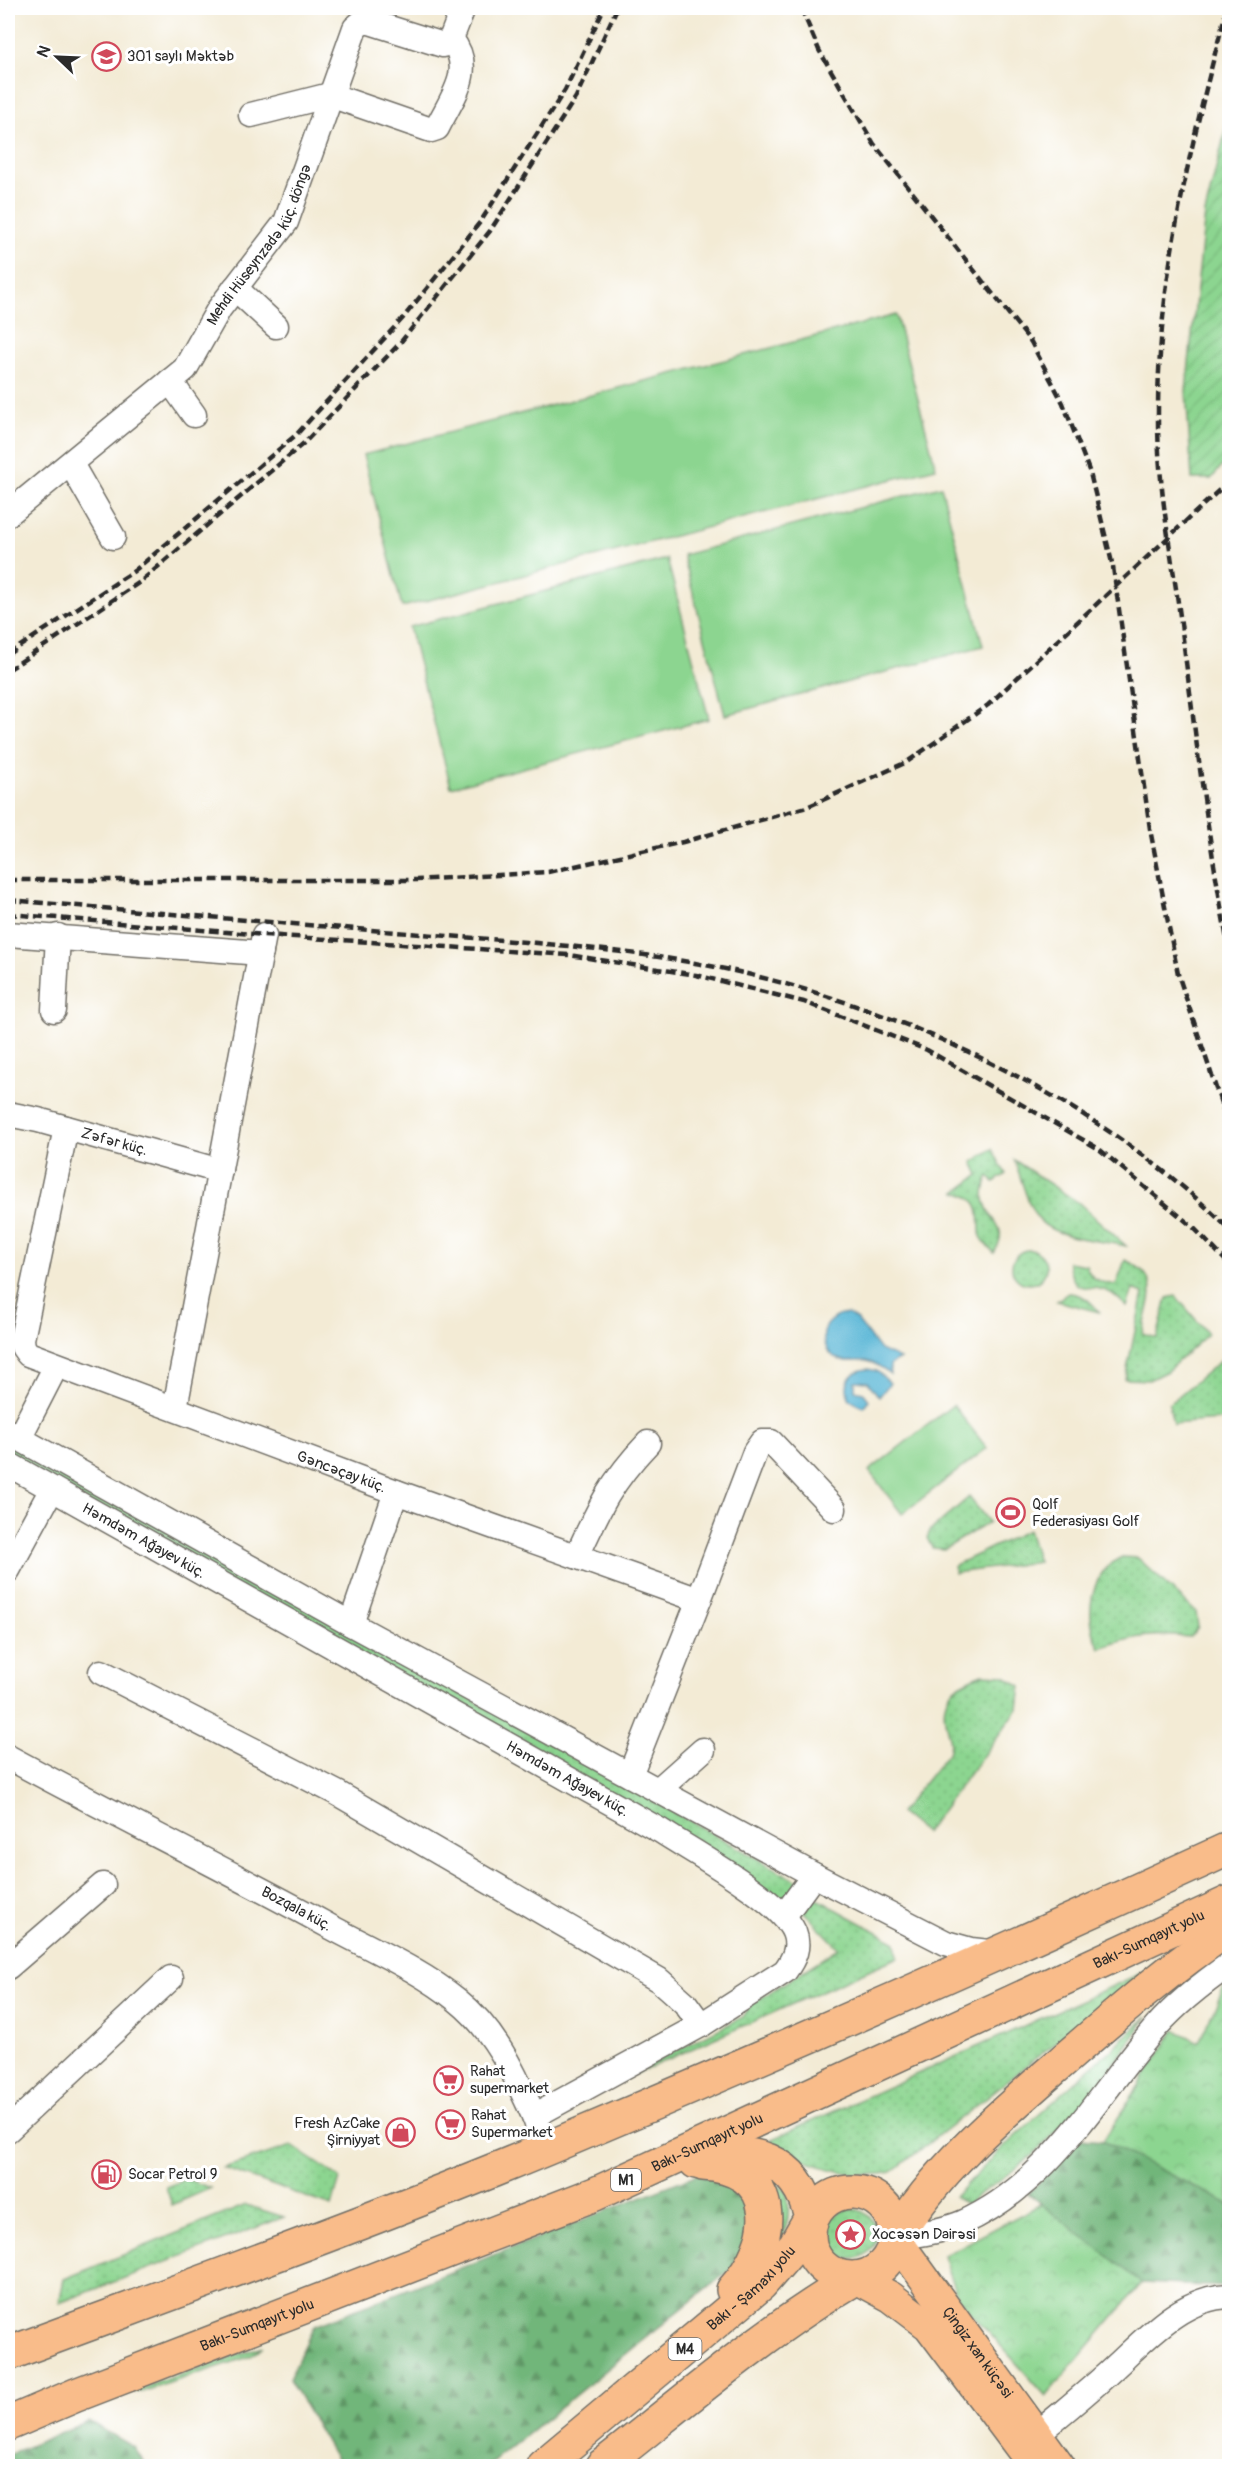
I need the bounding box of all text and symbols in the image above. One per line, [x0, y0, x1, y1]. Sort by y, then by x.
north arrow [27, 27, 87, 87]
school or university icon: 301 saylı Məktəb [90, 40, 122, 72]
text: N [33, 42, 56, 60]
place label: 301 saylı Məktəb [127, 47, 234, 66]
street label: Mehdi Hüseynzadə küç. döngə [203, 161, 316, 329]
street label: Zəfər küç. [79, 1124, 150, 1160]
street label: Gəncəçay küç. [294, 1447, 388, 1497]
place label: Qolf Federasiyası Golf [1032, 1495, 1140, 1531]
sports icon: Qolf Federasiyası Golf [995, 1497, 1027, 1529]
street label: Həmdəm Ağayev küç. [79, 1499, 209, 1583]
street label: Həmdəm Ağayev küç. [503, 1737, 632, 1821]
street label: Bozqala küç. [258, 1882, 335, 1936]
street label: Bakı-Sumqayıt yolu [1090, 1906, 1208, 1974]
place label: Rahat supermarket [470, 2062, 550, 2098]
supermarket icon: Rahat supermarket [433, 2064, 465, 2096]
place label: Rahat Supermarket [471, 2106, 553, 2142]
supermarket icon: Rahat Supermarket [434, 2108, 466, 2140]
street label: Bakı-Sumqayıt yolu [649, 2109, 766, 2177]
place label: Fresh AzCake Şirniyyat [294, 2114, 381, 2150]
shop icon: Fresh AzCake Şirniyyat [385, 2116, 417, 2148]
fuel station icon: Socar Petrol 9 [91, 2158, 123, 2190]
place label: Socar Petrol 9 [128, 2165, 217, 2184]
road number: M1 [611, 2169, 641, 2191]
place icon: Xocəsən Dairəsi [835, 2218, 867, 2250]
place label: Xocəsən Dairəsi [872, 2225, 976, 2244]
street label: Bakı - Şamaxı yolu [703, 2242, 800, 2335]
street label: Bakı-Sumqayıt yolu [197, 2295, 317, 2356]
street label: Çingiz xan küçəsi [938, 2303, 1017, 2402]
road number: M4 [668, 2338, 702, 2360]

